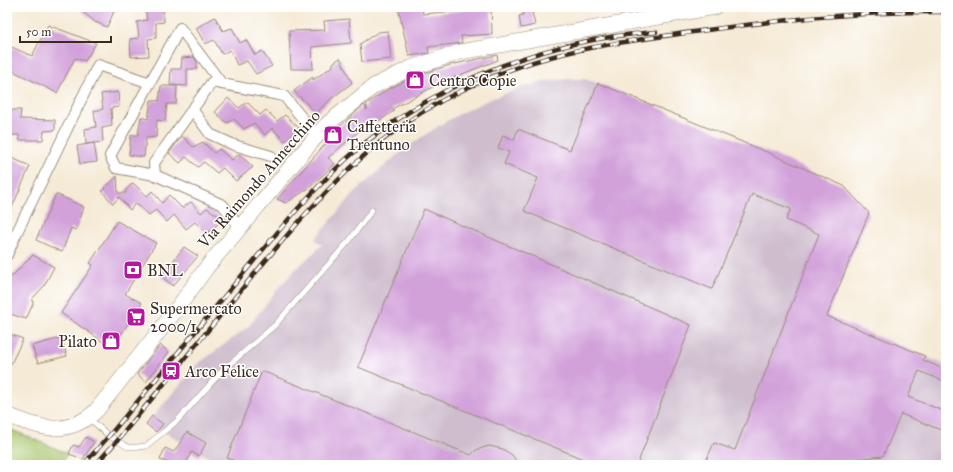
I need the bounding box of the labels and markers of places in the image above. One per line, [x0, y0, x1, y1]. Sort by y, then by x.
shop icon: Centro Copie [404, 69, 426, 91]
place label: Centro Copie [429, 71, 517, 90]
place label: Caffetteria Trentuno [347, 117, 416, 154]
shop icon: Caffetteria Trentuno [322, 124, 344, 146]
bank icon: BNL [122, 259, 144, 281]
place label: BNL [147, 261, 183, 280]
place label: Supermercato 2000/1 [150, 299, 242, 336]
supermarket icon: Supermercato 2000/1 [125, 306, 147, 328]
shop icon: Pilato [100, 330, 122, 352]
place label: Pilato [59, 332, 97, 351]
station icon: Arco Felice [160, 360, 182, 382]
place label: Arco Felice [184, 362, 259, 381]

